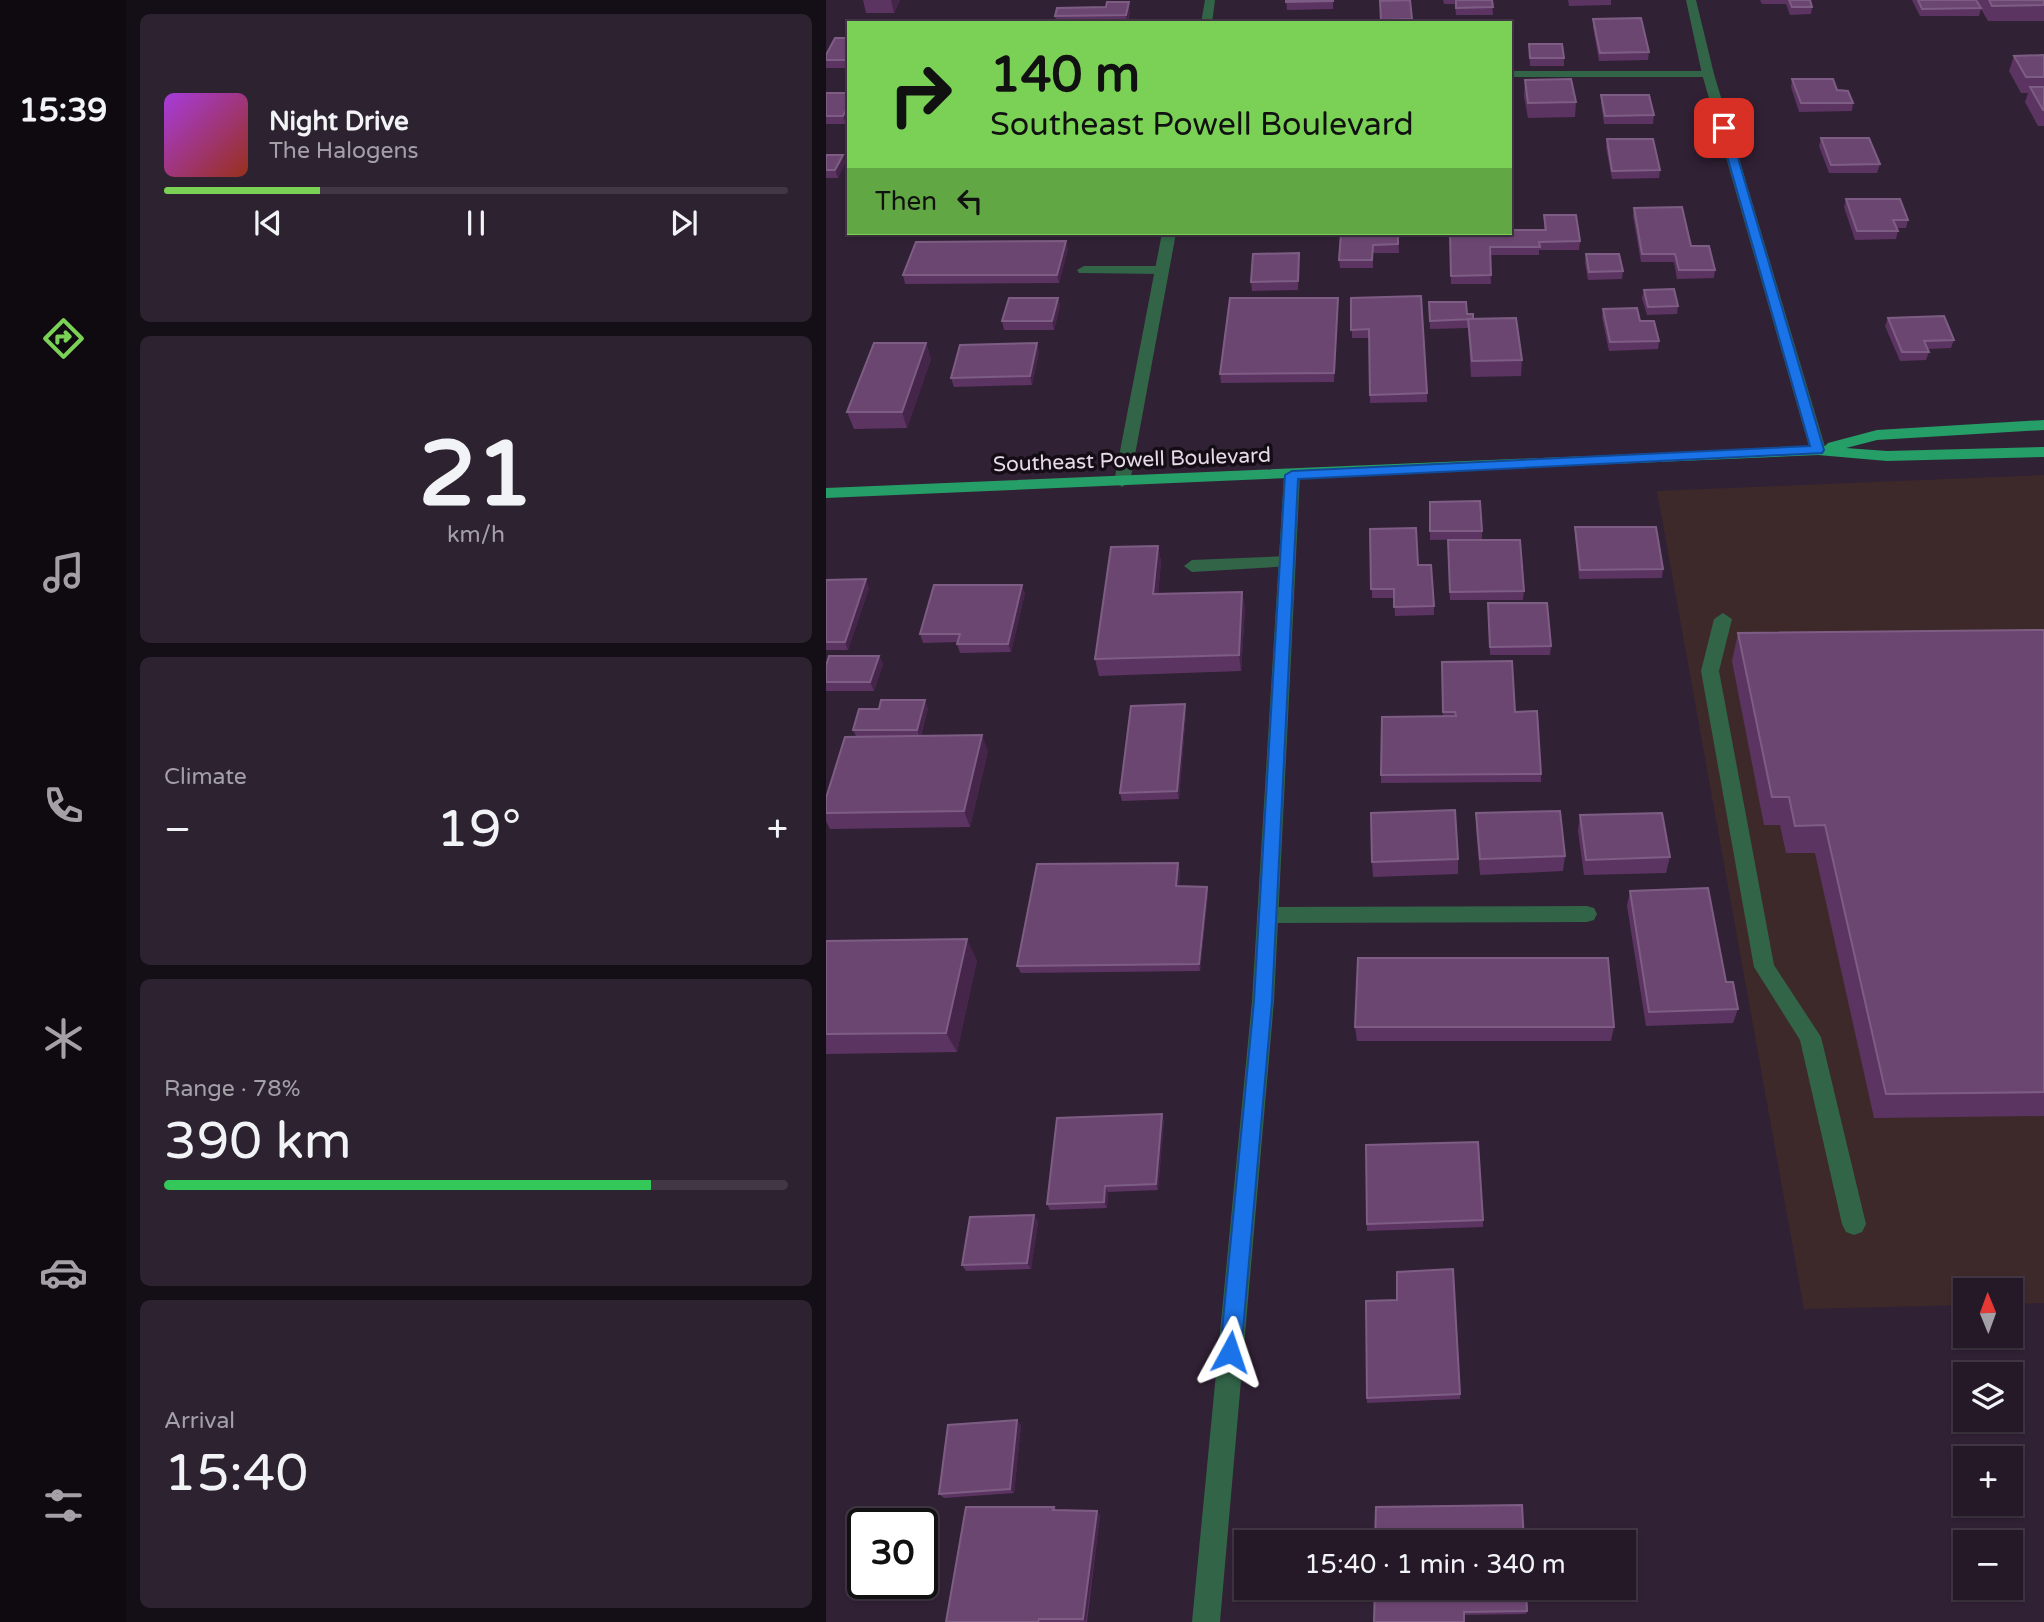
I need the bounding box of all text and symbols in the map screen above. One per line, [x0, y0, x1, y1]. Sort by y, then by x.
text: 140 m [990, 46, 1140, 105]
icon: right [875, 49, 966, 140]
text: 15:39 [19, 92, 107, 130]
pin [1694, 98, 1754, 158]
text: Night Drive [269, 106, 409, 137]
text: Southeast Powell Boulevard [990, 106, 1414, 144]
icon: arrive [1705, 109, 1743, 147]
text: The Halogens [269, 137, 418, 165]
icon: left [951, 182, 989, 220]
text: Then [875, 186, 937, 217]
icon: previous [249, 204, 287, 242]
icon: pause [457, 204, 495, 242]
icon: next [665, 204, 703, 242]
icon: directions [39, 314, 88, 363]
text: 21 [419, 420, 533, 530]
street label: Southeast Powell Boulevard [993, 443, 1271, 477]
text: km/h [447, 521, 505, 549]
icon: music [39, 548, 88, 597]
text: Climate [164, 763, 247, 791]
icon: phone [39, 781, 88, 830]
text: 19° [436, 798, 521, 861]
text: − [164, 807, 191, 853]
text: + [767, 807, 788, 853]
icon: climate [39, 1014, 88, 1063]
text: Range · 78% [164, 1075, 300, 1103]
text: 390 km [164, 1110, 352, 1173]
icon: car [39, 1248, 88, 1297]
north arrow [1953, 1278, 2023, 1348]
map controls [1953, 1278, 2023, 1600]
position arrow [1193, 1315, 1267, 1389]
button: layers [1953, 1362, 2023, 1432]
text: Arrival [164, 1407, 235, 1435]
text: 15:40 [164, 1442, 308, 1505]
button: + [1953, 1446, 2023, 1516]
icon: filters [39, 1481, 88, 1530]
speed limit sign: 30 [847, 1508, 938, 1599]
button: − [1953, 1530, 2023, 1600]
text: 15:40 · 1 min · 340 m [1304, 1549, 1566, 1580]

